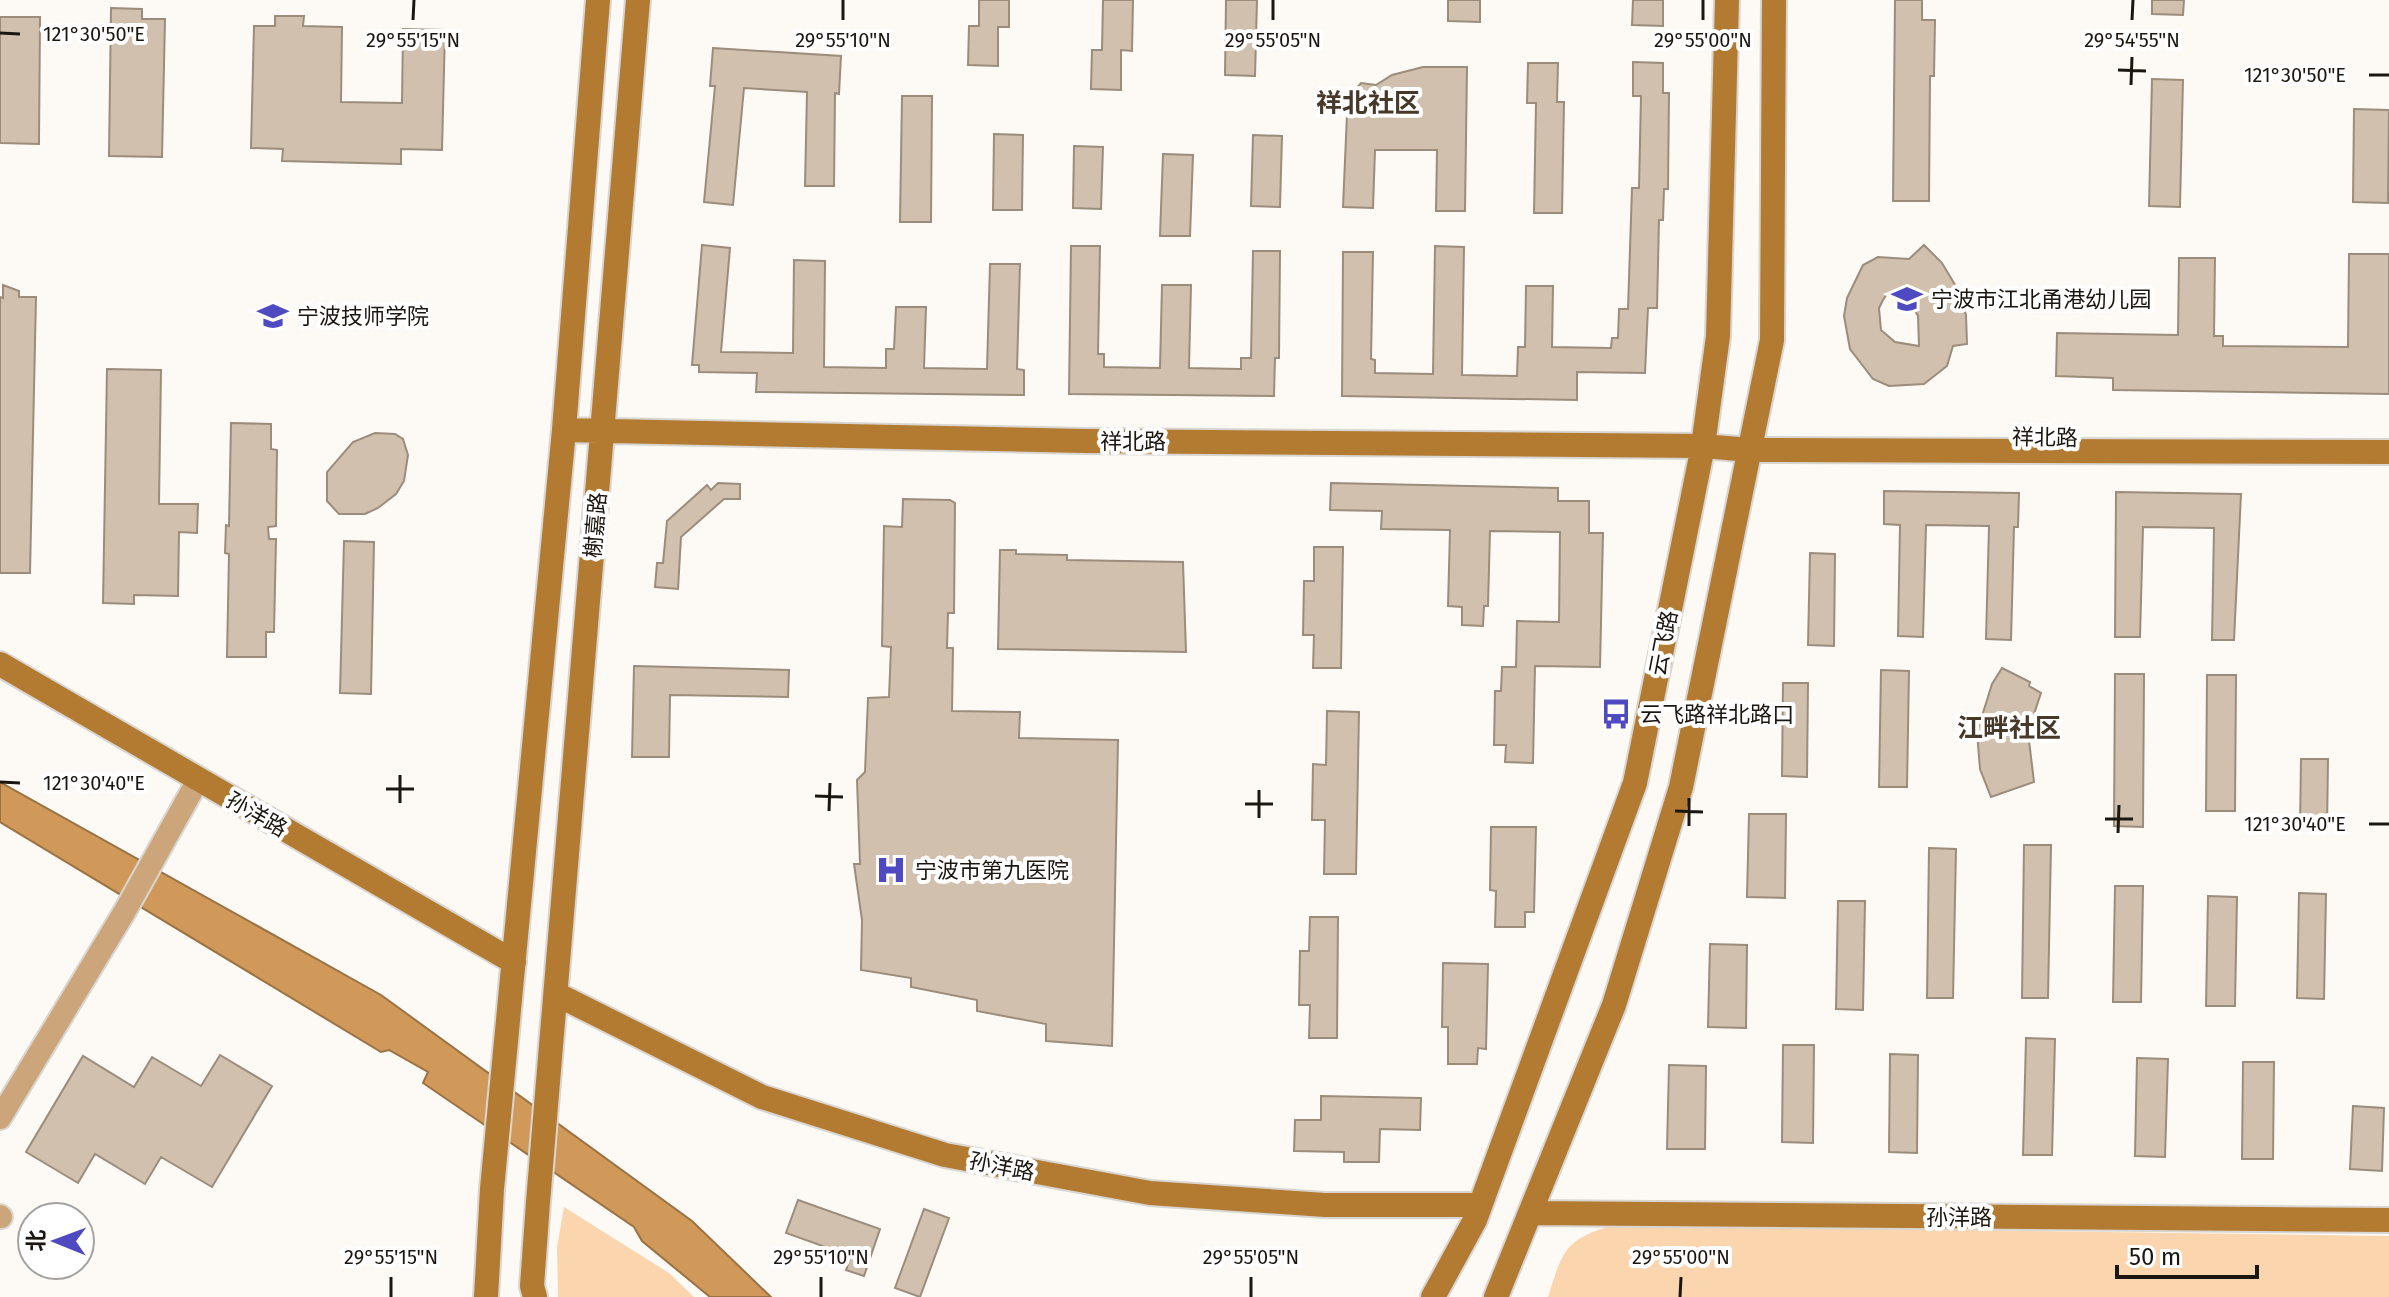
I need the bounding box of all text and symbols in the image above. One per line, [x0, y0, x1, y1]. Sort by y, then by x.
text: 121°30'50"E [43, 22, 145, 46]
text: 29°55'15"N [366, 28, 460, 52]
text: 29°55'10"N [795, 28, 891, 52]
text: 29°55'05"N [1225, 28, 1321, 52]
text: 29°55'00"N [1654, 28, 1752, 52]
text: 29°54'55"N [2084, 28, 2180, 52]
text: 121°30'50"E [2244, 63, 2346, 87]
district label: 祥北社区 [1316, 88, 1420, 119]
school or university icon: 宁波市江北甬港幼儿园 [1890, 282, 1924, 316]
place label: 宁波市江北甬港幼儿园 [1931, 286, 2151, 313]
school or university icon: 宁波技师学院 [256, 299, 290, 333]
place label: 宁波技师学院 [297, 303, 429, 330]
street label: 祥北路 [2012, 423, 2078, 452]
street label: 祥北路 [1100, 428, 1166, 455]
street label: 榭嘉路 [579, 491, 612, 559]
street label: 云飞路 [1644, 608, 1683, 678]
bus stop icon: 云飞路祥北路口 [1599, 697, 1633, 731]
place label: 云飞路祥北路口 [1640, 701, 1794, 728]
district label: 江畔社区 [1957, 713, 2061, 744]
text: 121°30'40"E [43, 771, 145, 795]
street label: 孙洋路 [221, 786, 292, 843]
text: 121°30'40"E [2244, 812, 2346, 836]
hospital icon: 宁波市第九医院 [874, 853, 908, 887]
place label: 宁波市第九医院 [915, 857, 1069, 884]
street label: 孙洋路 [967, 1147, 1037, 1186]
north arrow [16, 1201, 96, 1281]
street label: 孙洋路 [1926, 1204, 1992, 1231]
text: 北 [23, 1229, 50, 1252]
scale bar [2117, 1229, 2257, 1279]
text: 50 m [2129, 1243, 2181, 1271]
text: 29°55'15"N [344, 1245, 438, 1269]
text: 29°55'10"N [773, 1245, 869, 1269]
text: 29°55'05"N [1203, 1245, 1299, 1269]
text: 29°55'00"N [1632, 1245, 1730, 1269]

